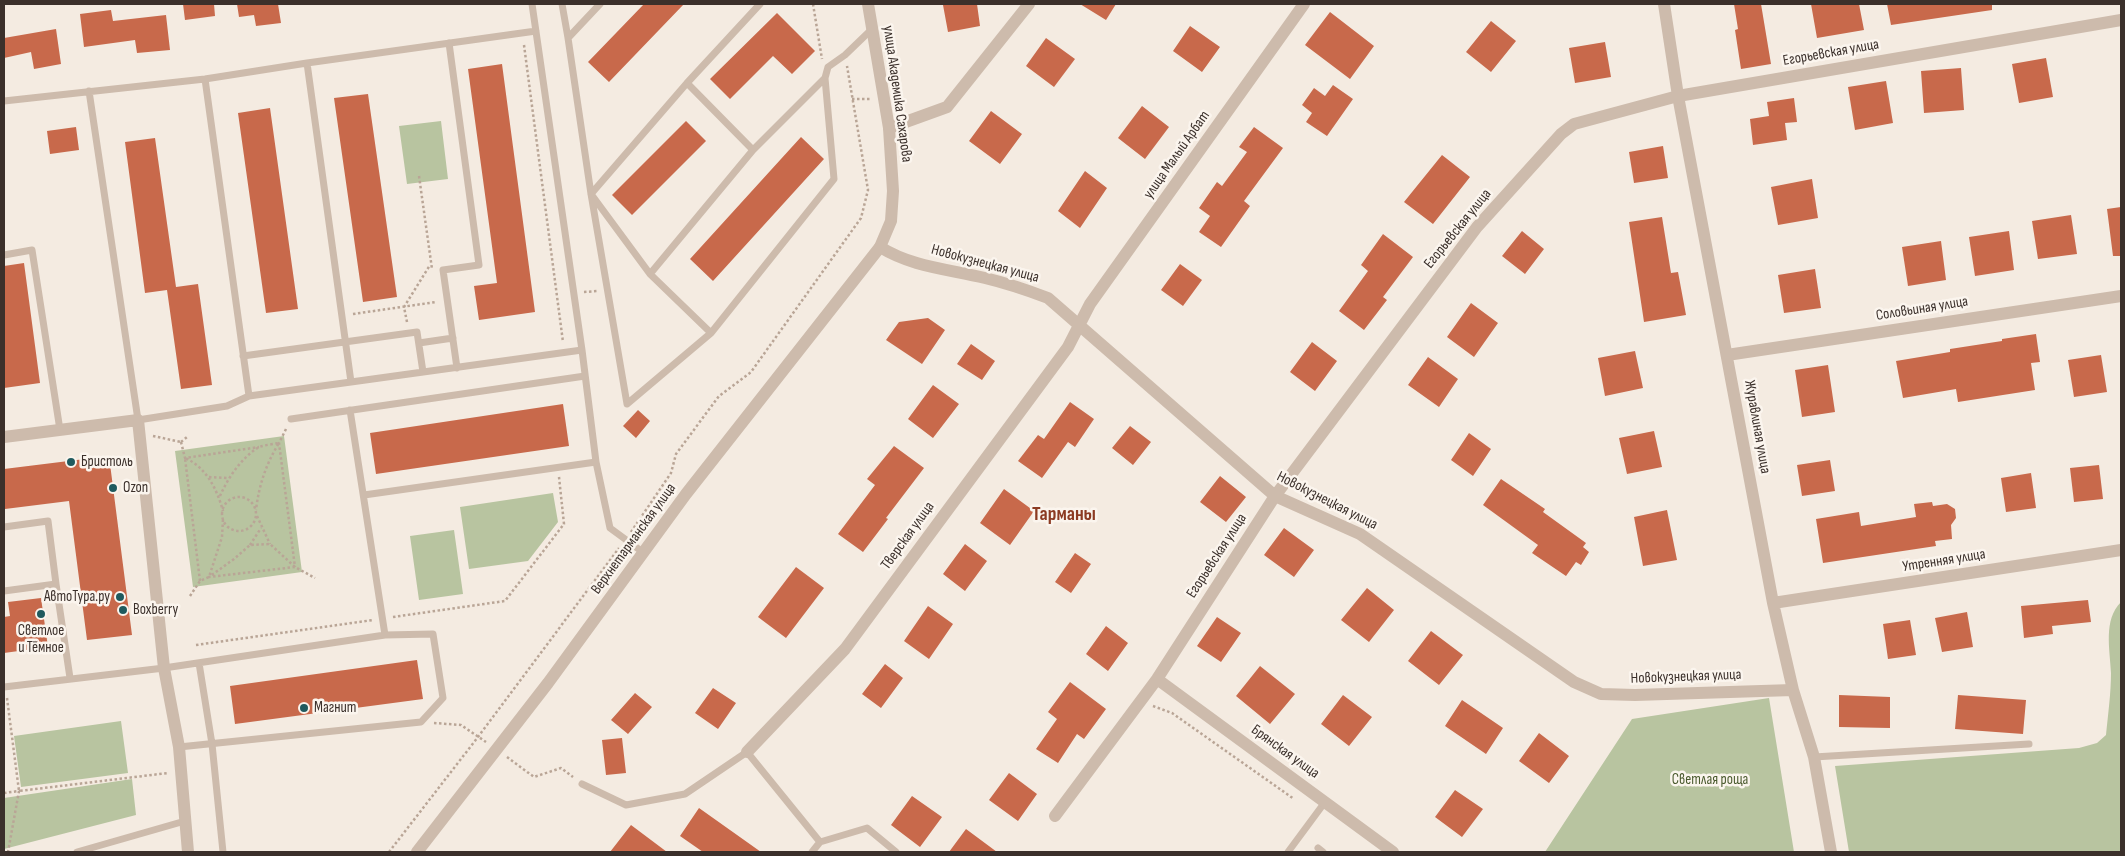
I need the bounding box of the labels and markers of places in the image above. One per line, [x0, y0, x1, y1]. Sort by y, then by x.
place label: Бристоль [81, 453, 133, 471]
marker: Бристоль [65, 456, 77, 468]
place label: Ozon [123, 479, 148, 497]
marker: Ozon [107, 482, 119, 494]
place label: АвтоТура.ру [44, 588, 110, 606]
marker: АвтоТура.ру [114, 591, 126, 603]
place label: Boxberry [133, 601, 178, 619]
marker: Boxberry [117, 604, 129, 616]
marker: Светлое и Тёмное [35, 608, 47, 620]
place label: Светлое и Тёмное [18, 622, 64, 657]
place label: Магнит [314, 699, 356, 717]
marker: Магнит [298, 702, 310, 714]

